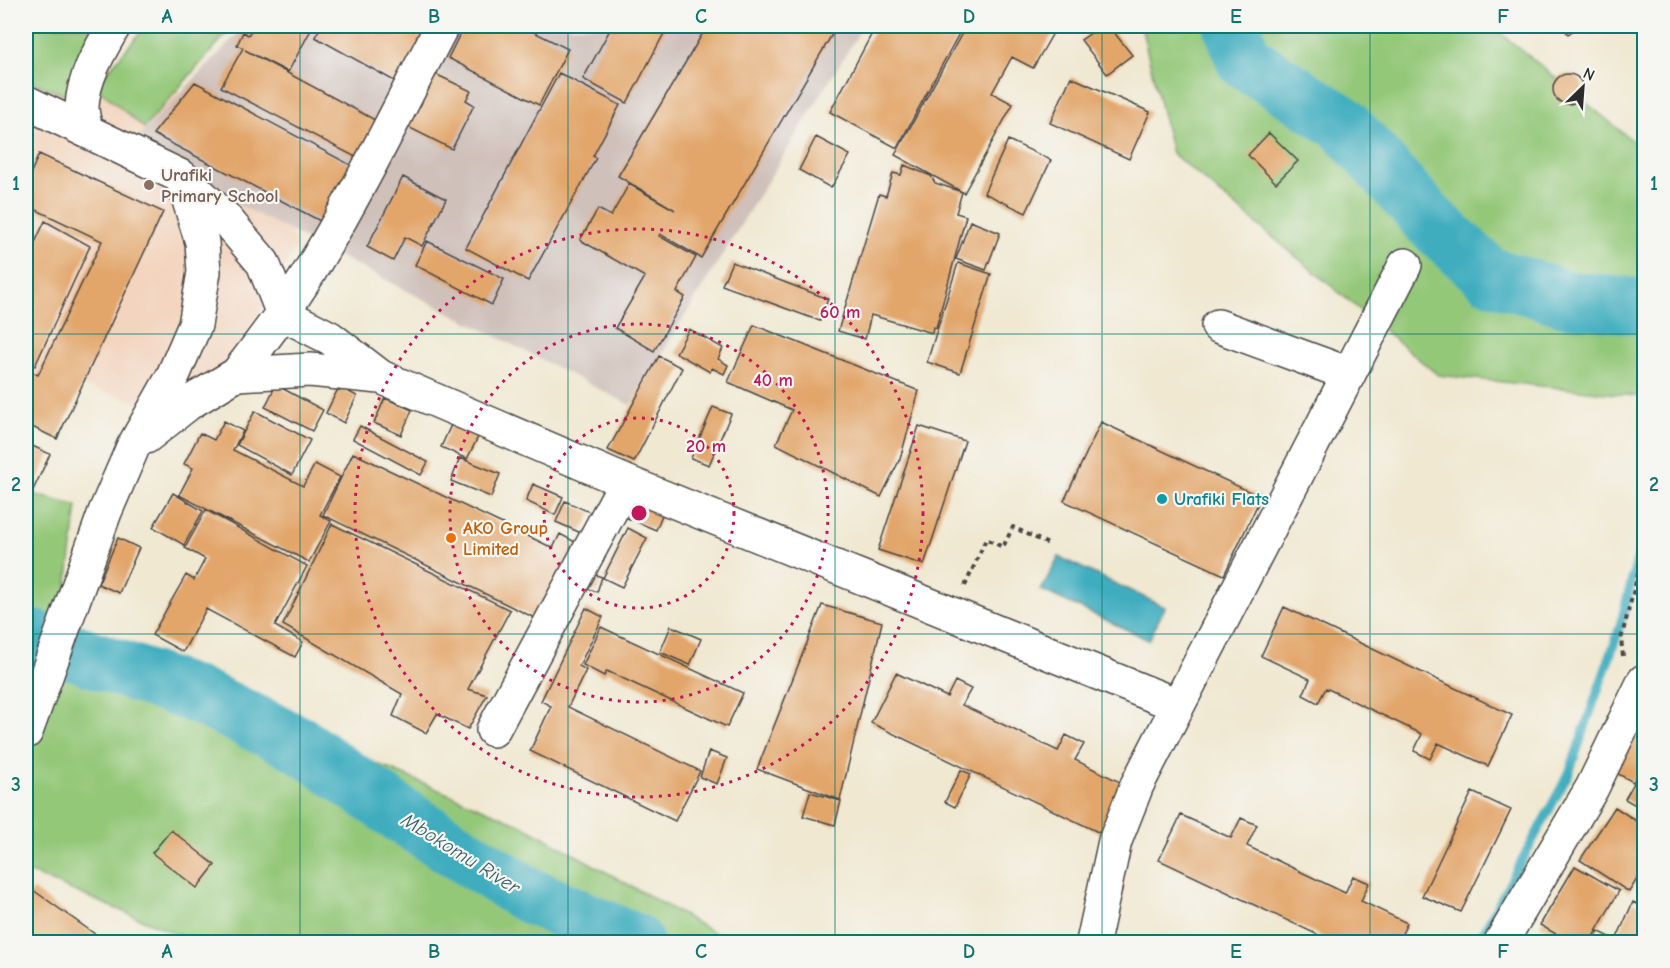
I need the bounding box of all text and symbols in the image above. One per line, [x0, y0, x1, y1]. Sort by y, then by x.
text: A [161, 5, 173, 28]
text: B [428, 5, 440, 28]
text: C [695, 5, 707, 28]
text: D [963, 5, 975, 28]
text: E [1230, 5, 1242, 28]
text: F [1497, 5, 1509, 28]
north arrow [1553, 57, 1613, 117]
text: N [1580, 64, 1597, 85]
place label: Urafiki Primary School [161, 165, 279, 207]
text: 1 [12, 172, 20, 195]
text: 1 [1650, 172, 1658, 195]
marker: Urafiki Primary School [142, 178, 156, 192]
text: 60 m [820, 302, 860, 323]
text: 40 m [753, 370, 793, 391]
text: 20 m [686, 436, 726, 457]
text: 2 [11, 473, 21, 496]
text: 2 [1649, 473, 1659, 496]
place label: Urafiki Flats [1174, 489, 1269, 510]
marker: Urafiki Flats [1155, 492, 1169, 506]
centre of rings [629, 503, 649, 523]
place label: AKO Group Limited [463, 518, 548, 560]
marker: AKO Group Limited [444, 531, 458, 545]
text: 3 [11, 773, 21, 796]
text: 3 [1649, 773, 1659, 796]
water label: Mbokomu River [397, 807, 525, 899]
text: A [161, 940, 173, 963]
text: B [428, 940, 440, 963]
text: C [695, 940, 707, 963]
text: D [963, 940, 975, 963]
text: E [1230, 940, 1242, 963]
text: F [1497, 940, 1509, 963]

